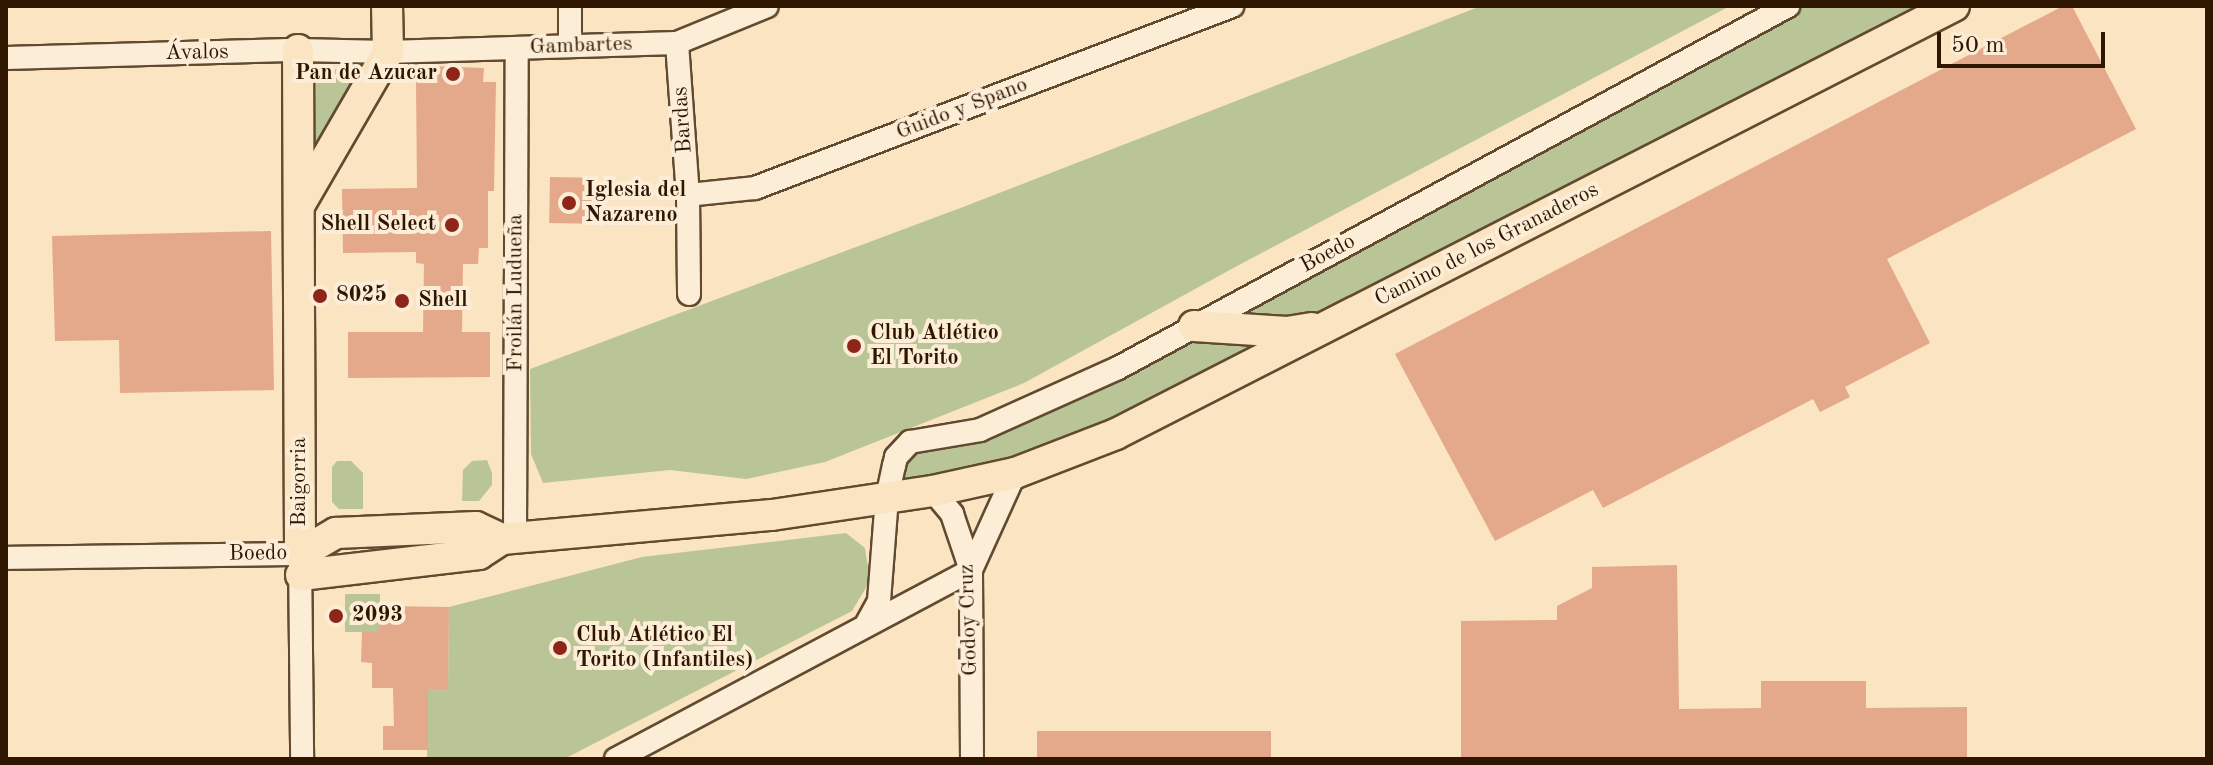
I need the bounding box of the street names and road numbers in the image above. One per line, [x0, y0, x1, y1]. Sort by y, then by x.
street label: Gambartes [529, 31, 633, 61]
street label: Ávalos [165, 39, 229, 67]
street label: Guido y Spano [893, 72, 1031, 146]
street label: Bardas [667, 86, 699, 154]
street label: Camino de los Granaderos [1371, 177, 1603, 313]
street label: Froilán Ludueña [503, 214, 529, 372]
street label: Boedo [1296, 229, 1360, 279]
street label: Baigorria [287, 437, 313, 527]
street label: Boedo [228, 540, 288, 568]
street label: Godoy Cruz [954, 563, 984, 677]

